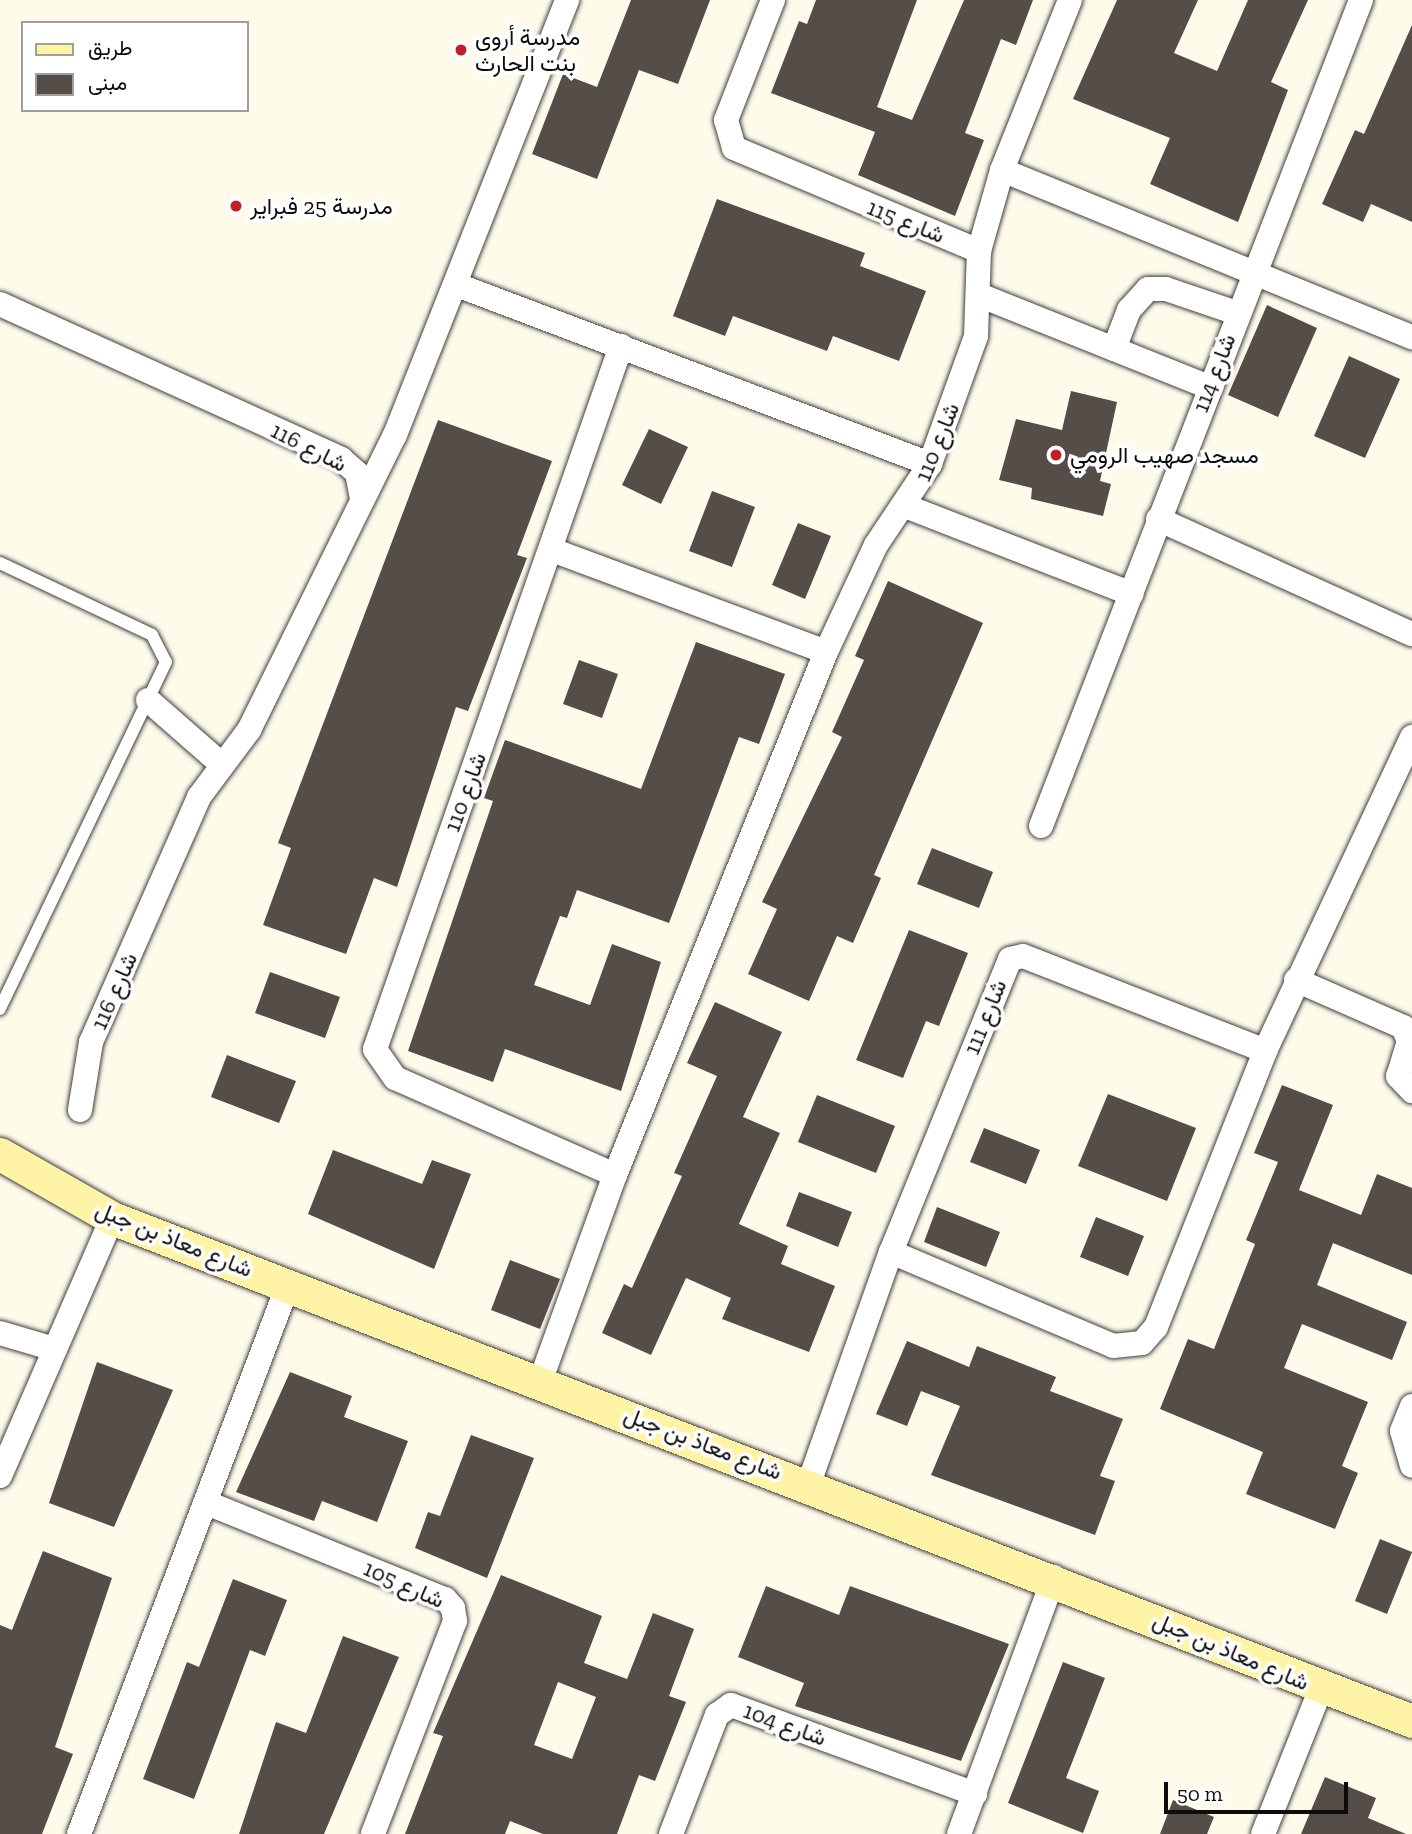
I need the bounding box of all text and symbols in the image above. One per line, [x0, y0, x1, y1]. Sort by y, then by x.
legend [21, 21, 248, 112]
place label: مدرسة أروى بنت الحارث [475, 23, 580, 77]
text: طريق [88, 35, 133, 60]
marker: مدرسة أروى بنت الحارث [453, 42, 469, 58]
text: مبنى [88, 70, 127, 95]
place label: مدرسة 25 فبراير [250, 192, 393, 220]
street label: شارع 115 [863, 193, 949, 249]
marker: مدرسة 25 فبراير [228, 198, 244, 214]
street label: شارع 114 [1186, 330, 1242, 416]
street label: شارع 110 [909, 399, 965, 485]
street label: شارع 116 [266, 416, 352, 478]
place label: مسجد صهيب الرومي [1070, 441, 1259, 469]
marker: مسجد صهيب الرومي [1048, 447, 1064, 463]
street label: شارع 110 [438, 749, 492, 835]
street label: شارع 116 [85, 948, 143, 1034]
street label: شارع 111 [958, 976, 1012, 1058]
street label: شارع معاذ بن جبل [92, 1195, 256, 1283]
street label: شارع معاذ بن جبل [620, 1400, 786, 1486]
street label: شارع 105 [359, 1554, 449, 1614]
street label: شارع معاذ بن جبل [1149, 1606, 1313, 1696]
street label: شارع 104 [740, 1696, 830, 1752]
scale bar [1167, 1768, 1351, 1812]
text: 50 m [1177, 1781, 1223, 1806]

